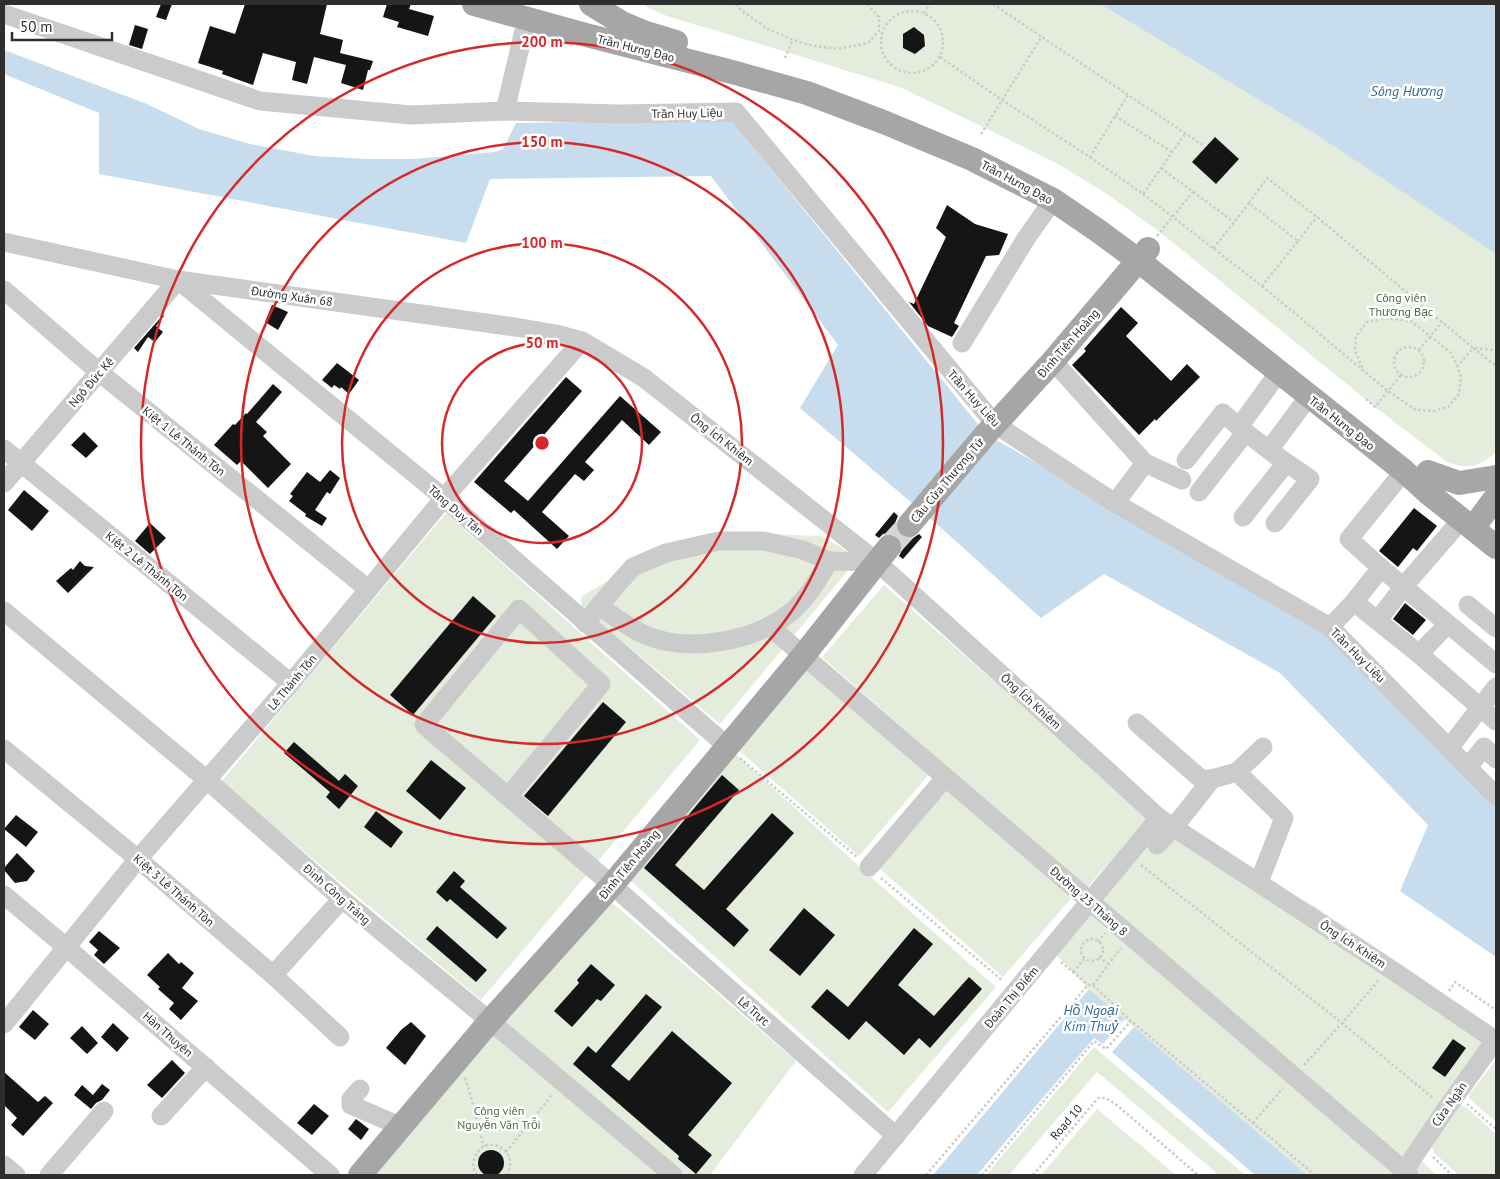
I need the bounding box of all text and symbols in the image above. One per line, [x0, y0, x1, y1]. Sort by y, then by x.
scale bar [12, 10, 112, 42]
text: 50 m [20, 17, 53, 36]
street label: Trần Hưng Đạo [596, 31, 676, 65]
text: 200 m [521, 32, 563, 51]
water label: Sông Hương [1371, 82, 1443, 100]
street label: Trần Huy Liệu [651, 105, 723, 121]
text: 150 m [521, 132, 563, 151]
street label: Trần Hưng Đạo [978, 157, 1056, 207]
text: 100 m [521, 233, 563, 252]
street label: Đường Xuân 68 [249, 283, 334, 309]
park label: Công viên Thương Bạc [1369, 290, 1434, 319]
street label: Đinh Tiên Hoàng [1033, 306, 1102, 381]
text: 50 m [526, 333, 558, 352]
street label: Ngô Đức Kế [65, 354, 117, 410]
street label: Trần Huy Liệu [945, 366, 1003, 430]
street label: Trần Hưng Đạo [1306, 393, 1378, 453]
street label: Kiệt 1 Lê Thánh Tôn [140, 403, 228, 479]
street label: Ông Ích Khiêm [687, 410, 757, 468]
centre of rings [533, 434, 551, 452]
street label: Cầu Cửa Thượng Tứ [907, 434, 987, 526]
street label: Tống Duy Tân [425, 482, 487, 538]
street label: Kiệt 2 Lê Thánh Tôn [103, 528, 191, 604]
street label: Trần Huy Liệu [1327, 624, 1389, 686]
street label: Lê Thánh Tôn [264, 651, 320, 713]
street label: Ông Ích Khiêm [998, 670, 1064, 732]
street label: Đinh Tiên Hoàng [595, 826, 662, 903]
street label: Kiệt 3 Lê Thánh Tôn [131, 851, 217, 929]
street label: Đinh Công Tráng [299, 860, 374, 927]
street label: Đường 23 Tháng 8 [1046, 863, 1131, 939]
street label: Ông Ích Khiêm [1317, 917, 1389, 971]
street label: Đoàn Thị Điểm [980, 963, 1041, 1032]
street label: Lê Trực [735, 993, 773, 1029]
water label: Hồ Ngoại Kim Thuỷ [1064, 1001, 1119, 1035]
street label: Hàn Thuyên [140, 1008, 196, 1060]
street label: Cửa Ngăn [1428, 1079, 1470, 1129]
street label: Road 10 [1047, 1101, 1085, 1143]
park label: Công viên Nguyễn Văn Trỗi [457, 1103, 541, 1132]

